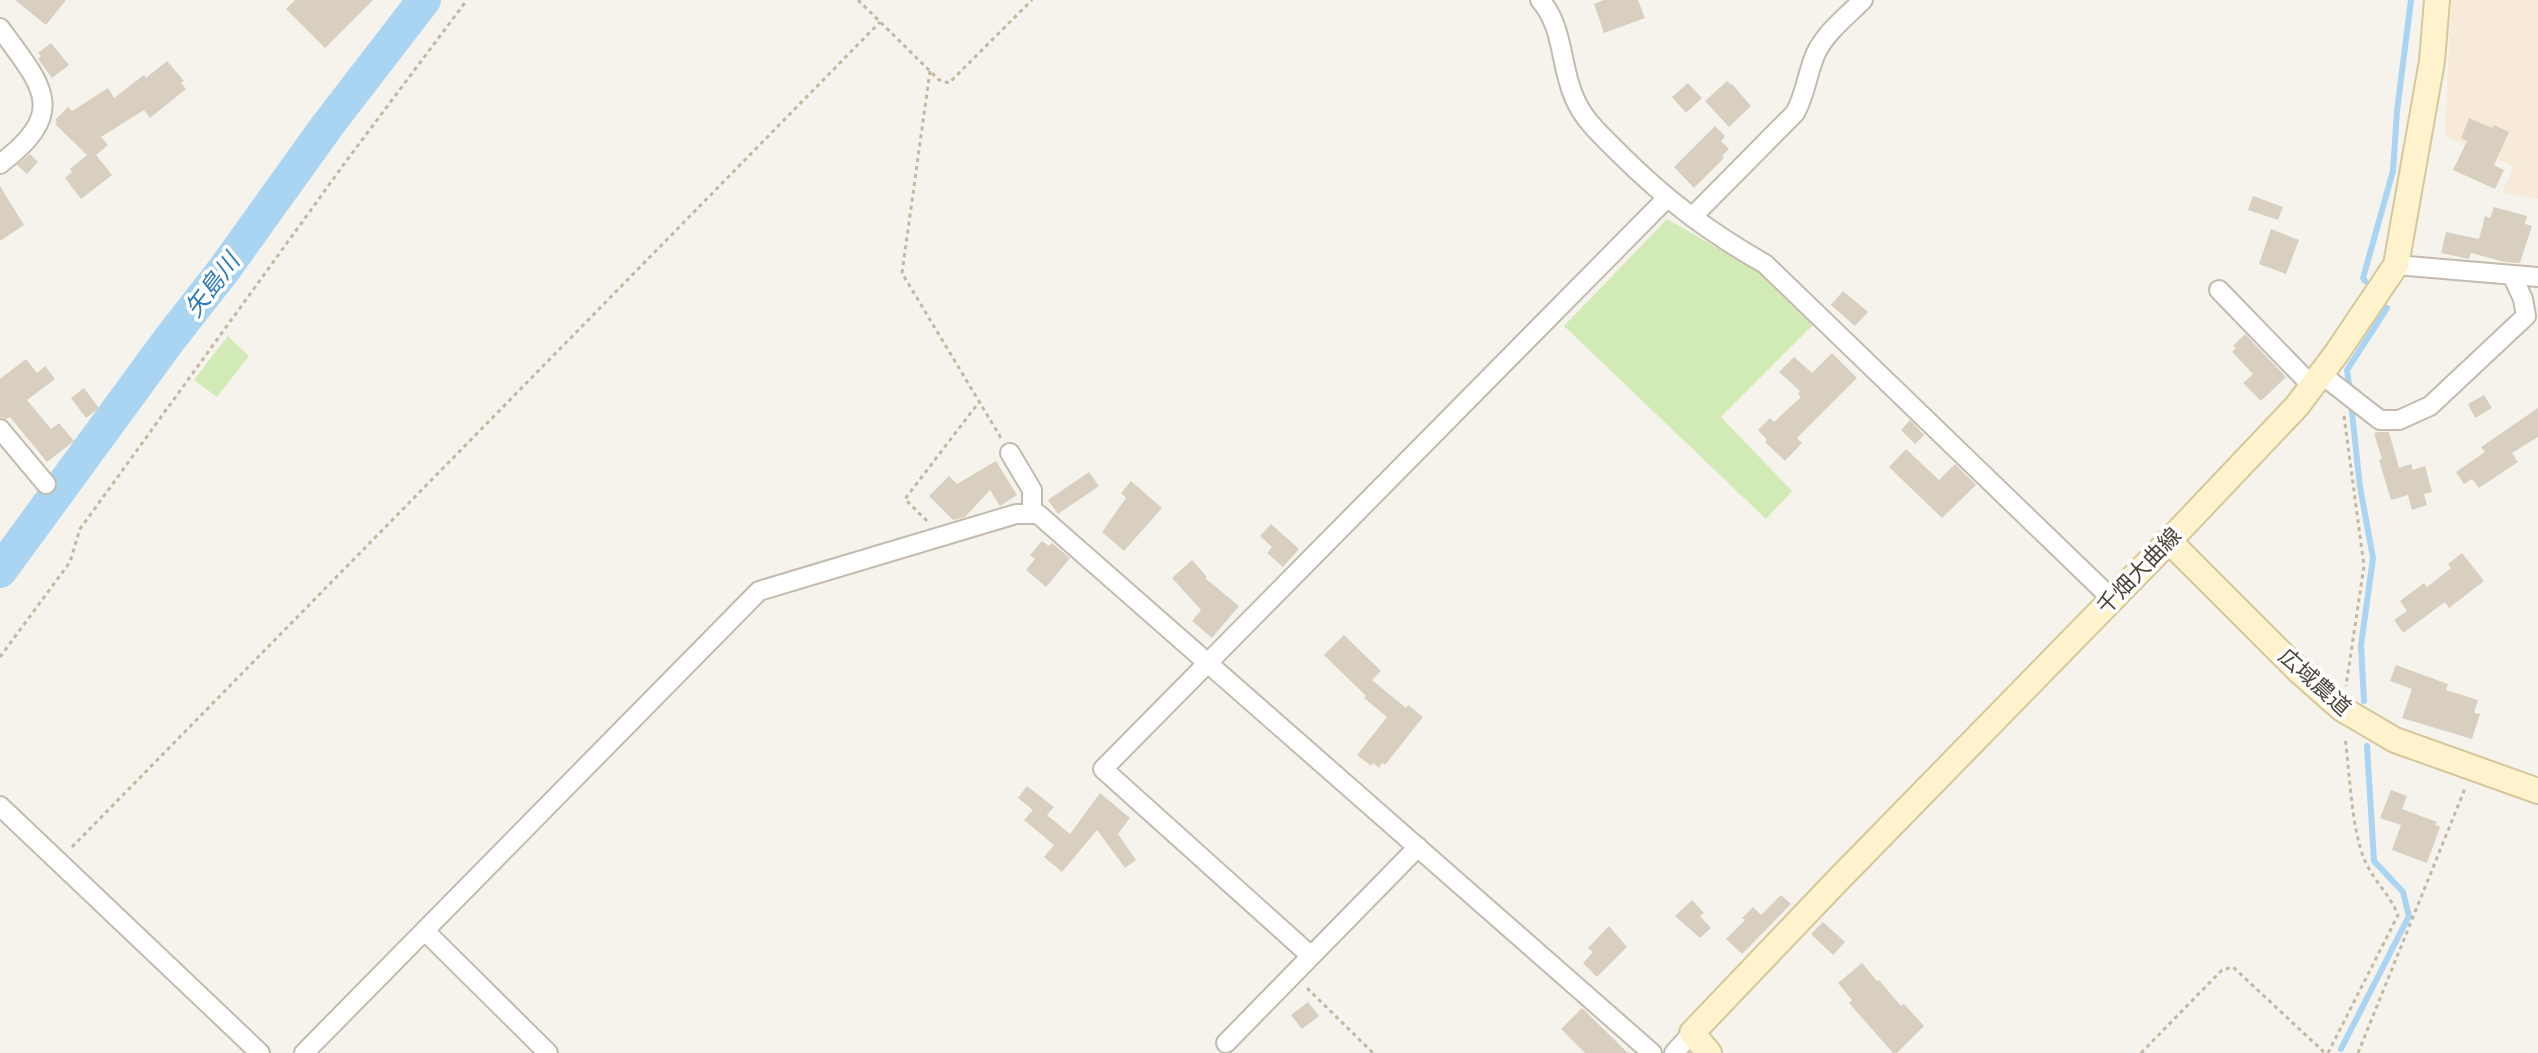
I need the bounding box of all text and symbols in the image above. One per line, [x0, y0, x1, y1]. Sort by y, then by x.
water label: 矢島川 [180, 246, 246, 322]
street label: 千畑大曲線 [2092, 523, 2186, 619]
street label: 広域農道 [2274, 643, 2356, 721]

